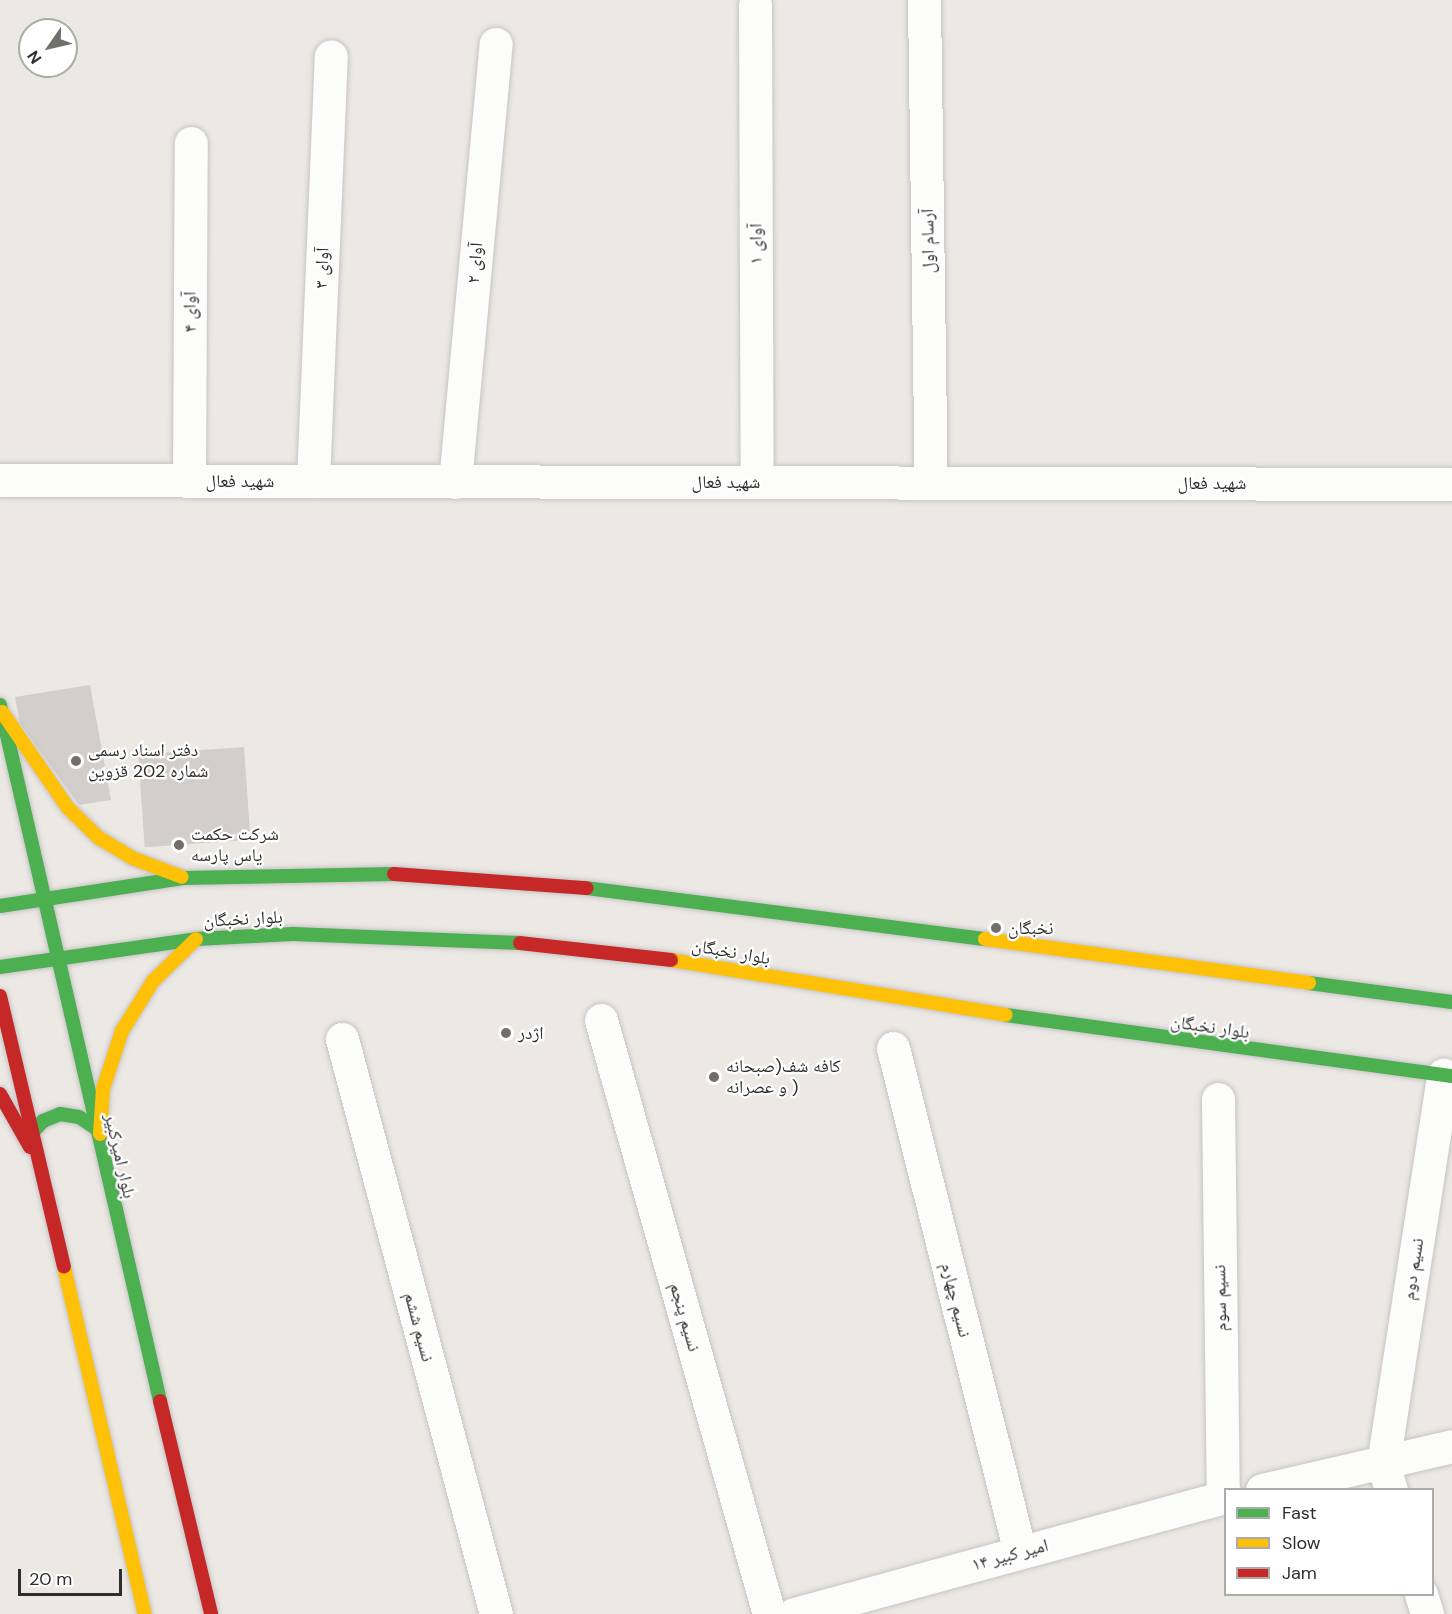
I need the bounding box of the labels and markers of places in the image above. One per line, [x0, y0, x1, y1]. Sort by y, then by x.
place label: دفتر اسناد رسمی شماره 202 قزوین [88, 740, 208, 783]
marker: دفتر اسناد رسمی شماره 202 قزوین [69, 754, 83, 768]
place label: شرکت حکمت یاس پارسه [191, 824, 279, 866]
marker: شرکت حکمت یاس پارسه [172, 838, 186, 852]
place label: نخبگان [1008, 917, 1054, 939]
marker: نخبگان [989, 921, 1003, 935]
place label: اژدر [518, 1022, 544, 1044]
marker: اژدر [499, 1026, 513, 1040]
place label: کافه شف(صبحانه و عصرانه ) [726, 1056, 841, 1098]
marker: کافه شف(صبحانه و عصرانه ) [707, 1070, 721, 1084]

